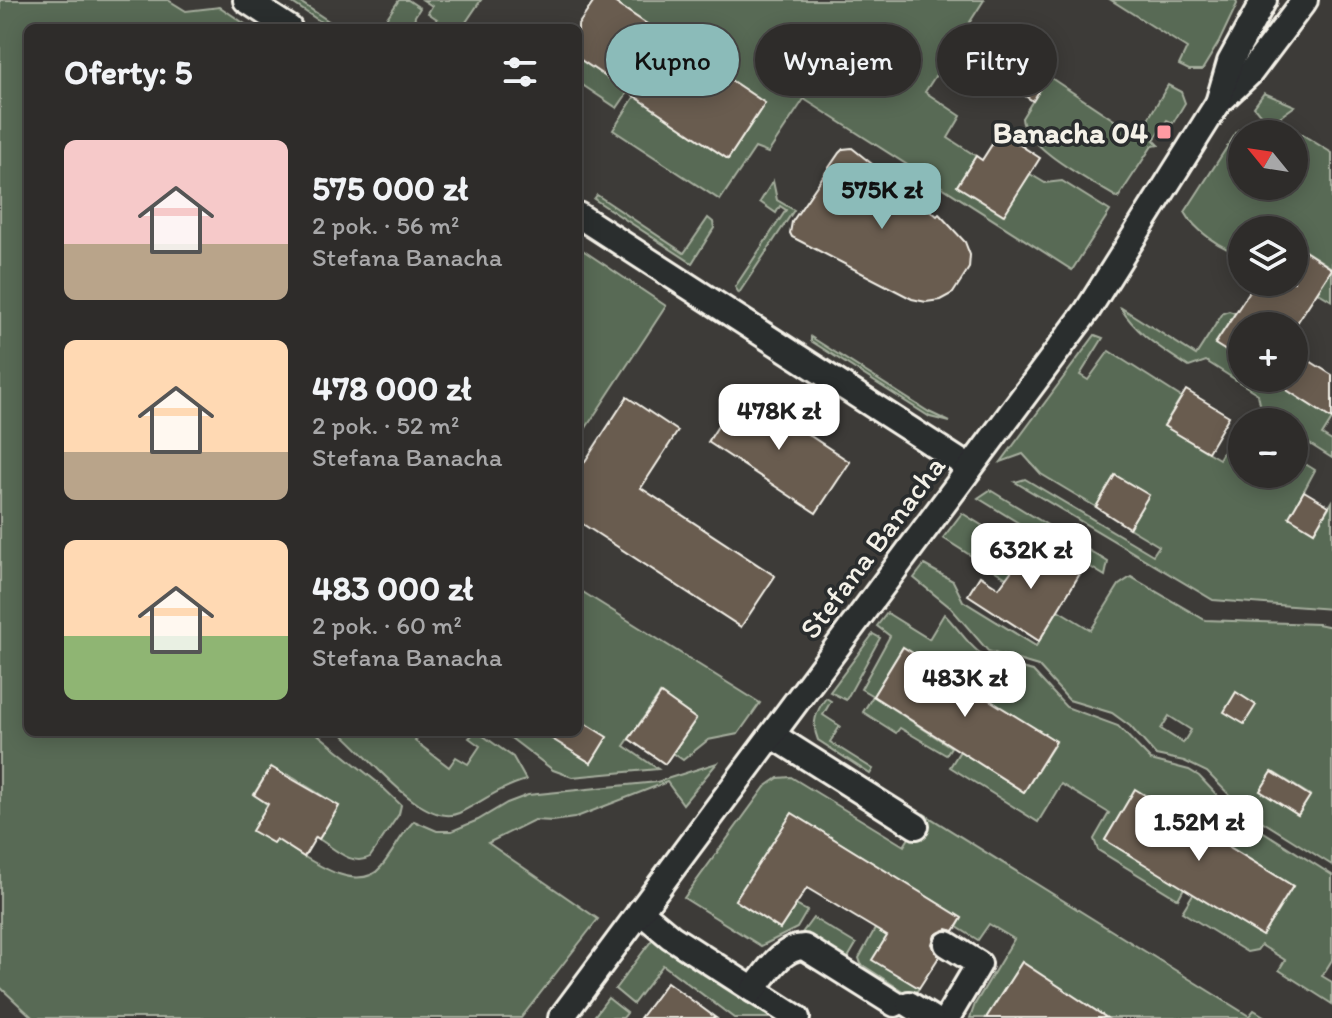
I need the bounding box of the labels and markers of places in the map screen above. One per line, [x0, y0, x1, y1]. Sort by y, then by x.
place label: Banacha 04 [993, 114, 1148, 151]
marker: Banacha 04 [1155, 123, 1173, 141]
pin: 575K zł [808, 163, 956, 231]
pin: 478K zł [705, 384, 853, 452]
pin: 632K zł [957, 523, 1105, 591]
pin: 483K zł [891, 651, 1039, 719]
pin: 1.52M zł [1116, 795, 1282, 863]

